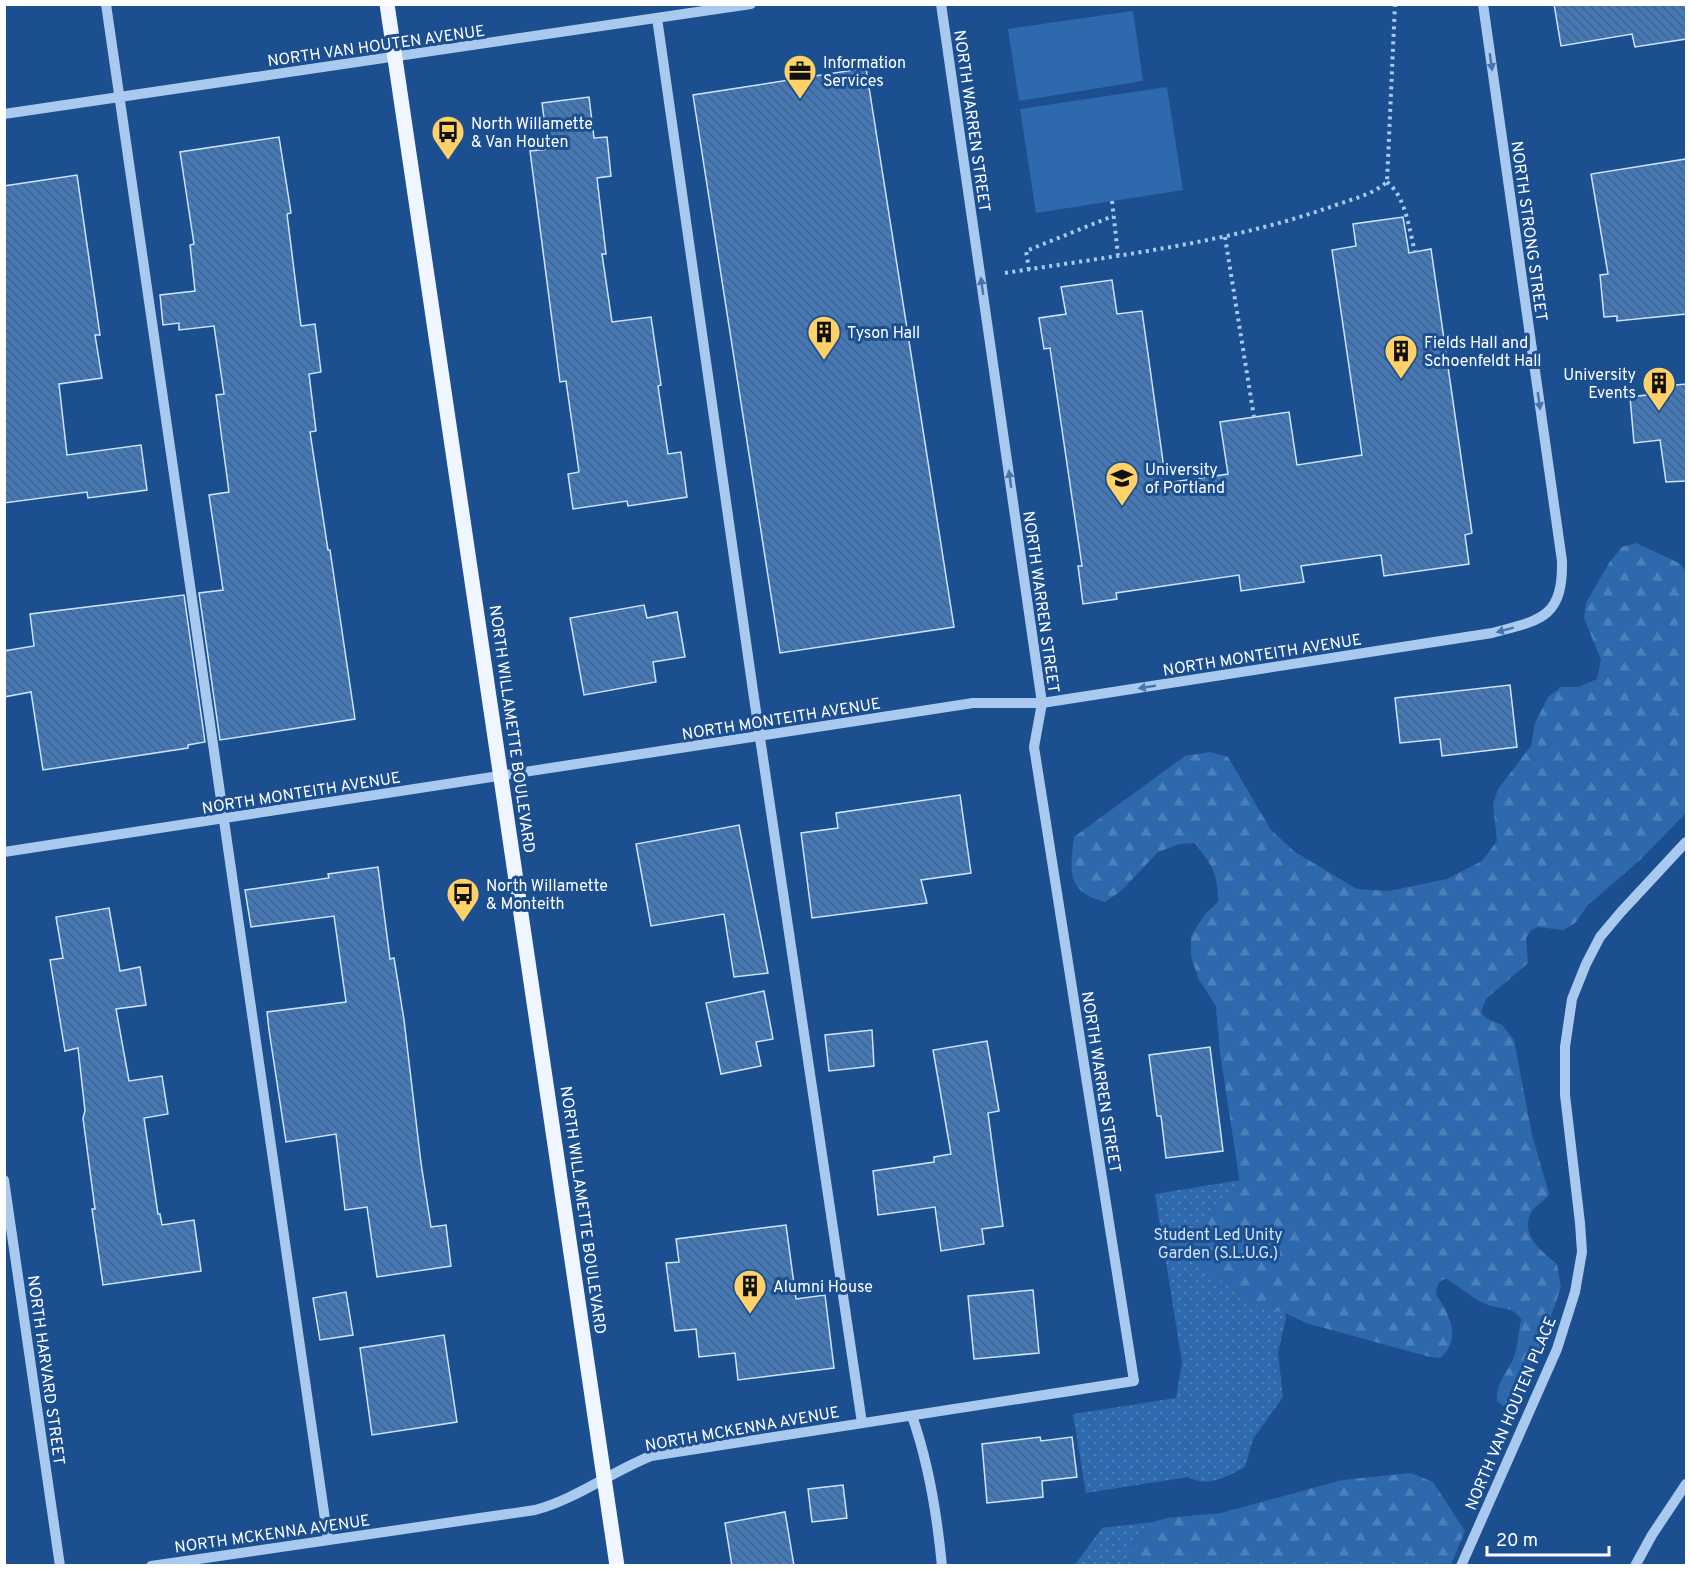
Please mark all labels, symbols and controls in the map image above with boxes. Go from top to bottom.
street label: NORTH VAN HOUTEN AVENUE [266,22,486,72]
street label: NORTH WARREN STREET [948,29,994,214]
office icon: Information Services [782,53,818,100]
one-way arrow [1487,53,1496,72]
place label: Information Services [823,54,906,92]
bus stop icon: North Willamette & Van Houten [430,114,466,161]
place label: North Willamette & Van Houten [471,115,593,153]
street label: NORTH STRONG STREET [1505,140,1551,323]
one-way arrow [977,277,986,296]
building icon: Tyson Hall [806,314,842,361]
place label: Tyson Hall [847,324,920,344]
building icon: Fields Hall and Schoenfeldt Hall [1383,333,1419,380]
place label: Fields Hall and Schoenfeldt Hall [1424,334,1542,372]
building icon: University Events [1641,365,1677,412]
place label: University Events [1563,366,1636,404]
one-way arrow [1535,392,1544,411]
school or university icon: University of Portland [1104,460,1140,507]
place label: University of Portland [1145,461,1225,499]
one-way arrow [1005,470,1014,489]
street label: NORTH WARREN STREET [1017,510,1063,695]
street label: NORTH WILLAMETTE BOULEVARD [484,604,538,855]
one-way arrow [1496,625,1514,635]
street label: NORTH MONTEITH AVENUE [1162,630,1363,682]
one-way arrow [1137,682,1156,691]
street label: NORTH MONTEITH AVENUE [681,694,882,746]
street label: NORTH MONTEITH AVENUE [201,768,402,820]
bus stop icon: North Willamette & Monteith [445,876,481,923]
place label: North Willamette & Monteith [486,877,608,915]
street label: NORTH WARREN STREET [1076,990,1124,1175]
street label: NORTH WILLAMETTE BOULEVARD [555,1085,609,1336]
park label: Student Led Unity Garden (S.L.U.G.) [1153,1226,1283,1264]
building icon: Alumni House [732,1268,768,1315]
street label: NORTH HARVARD STREET [22,1274,68,1466]
place label: Alumni House [773,1278,873,1298]
street label: NORTH VAN HOUTEN PLACE [1462,1314,1562,1514]
street label: NORTH MCKENNA AVENUE [644,1403,841,1457]
street label: NORTH MCKENNA AVENUE [173,1511,371,1559]
scale bar [1487,1519,1608,1557]
text: 20 m [1496,1530,1538,1553]

